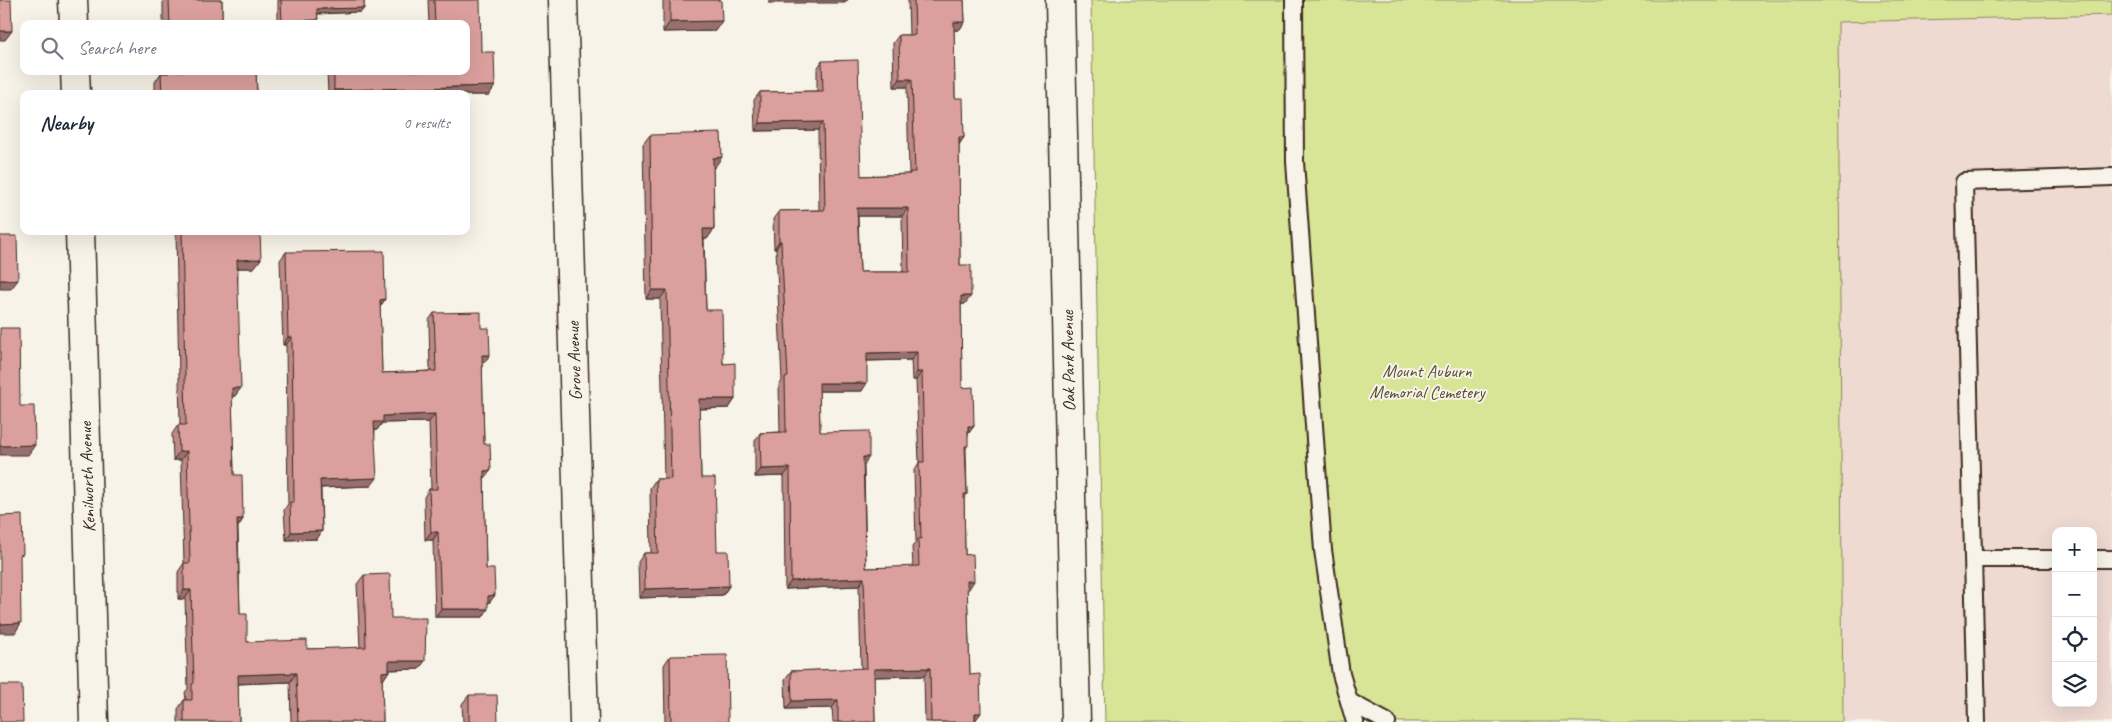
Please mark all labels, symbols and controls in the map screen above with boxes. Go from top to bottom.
search box [20,20,470,75]
icon: search [38,34,66,62]
text: Search here [78,36,155,60]
text: Nearby [40,110,93,136]
text: 0 results [403,113,450,133]
street label: Oak Park Avenue [1056,309,1080,412]
street label: Grove Avenue [562,320,586,401]
park label: Mount Auburn Memorial Cemetery [1369,360,1486,403]
street label: Kenilworth Avenue [74,420,100,533]
map controls [2052,527,2097,707]
button: + [2052,527,2097,572]
button: − [2052,572,2097,617]
button: locate [2052,617,2097,662]
button: layers [2052,662,2097,707]

